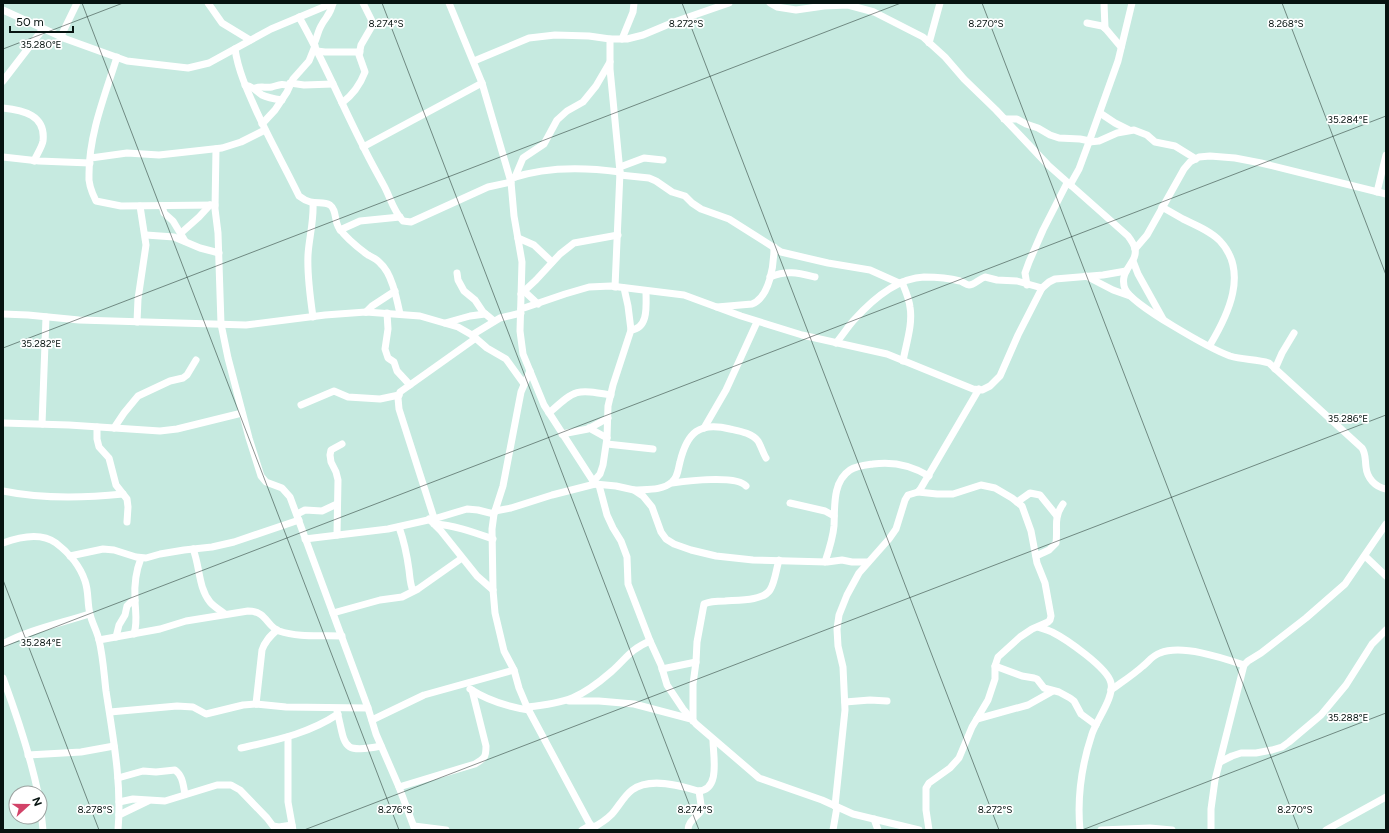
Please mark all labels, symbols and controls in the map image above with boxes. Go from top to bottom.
scale bar [10,8,73,34]
text: 50 m [16,15,44,29]
text: 8.274°S [368,17,404,30]
text: 8.272°S [669,17,703,30]
text: 8.270°S [968,17,1004,30]
text: 8.268°S [1268,17,1304,30]
text: 35.280°E [20,38,62,51]
text: 35.284°E [1328,113,1368,126]
text: 35.282°E [21,337,61,350]
text: 35.286°E [1328,412,1368,425]
text: 35.284°E [21,636,61,649]
text: 35.288°E [1328,711,1368,724]
north arrow [8,785,48,825]
text: N [29,795,44,808]
text: 8.278°S [77,803,113,816]
text: 8.276°S [378,803,412,816]
text: 8.274°S [677,803,713,816]
text: 8.272°S [978,803,1012,816]
text: 8.270°S [1277,803,1313,816]

